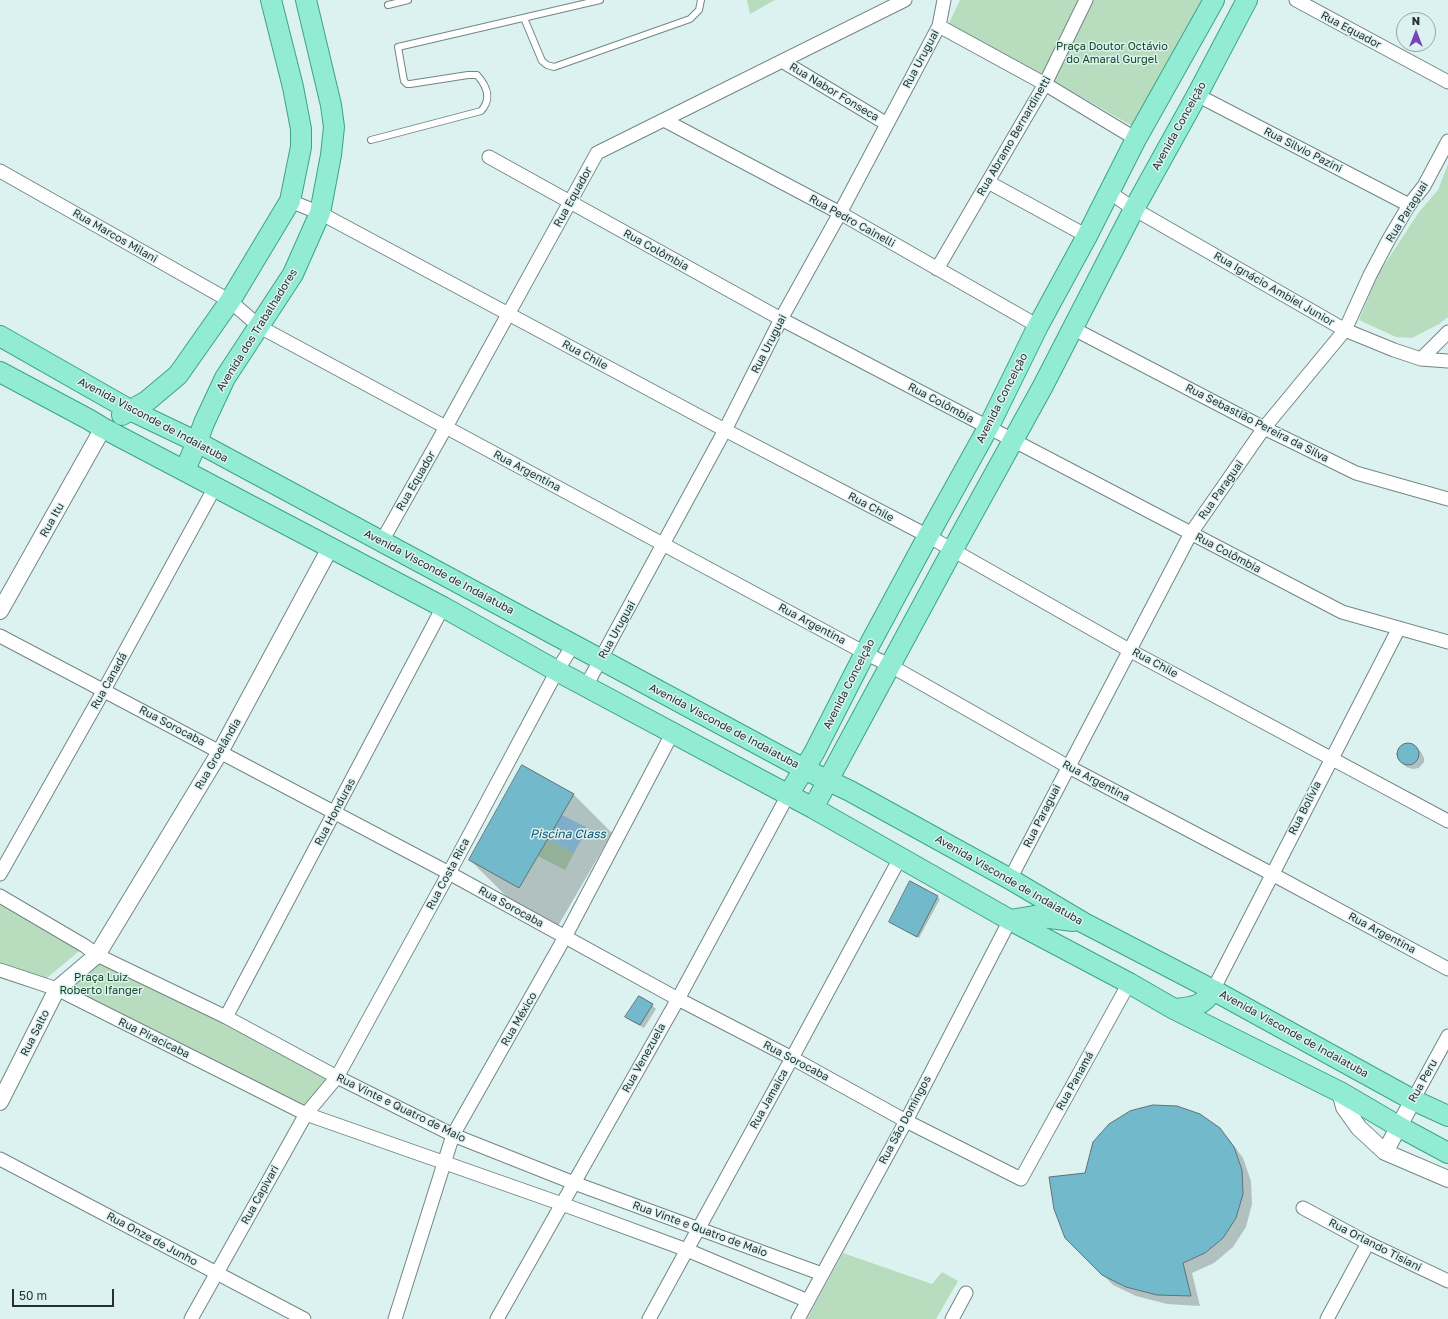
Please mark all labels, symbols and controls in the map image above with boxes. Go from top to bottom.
street label: Rua Equador [1318,8,1384,52]
north arrow [1396,12,1436,52]
text: N [1412,14,1420,27]
street label: Rua Uruguai [900,27,942,91]
park label: Praça Doutor Octávio do Amaral Gurgel [1056,40,1168,66]
street label: Rua Nabor Fonseca [787,60,881,124]
street label: Rua Abramo Bernardinetti [974,74,1054,198]
street label: Avenida Conceição [1149,79,1209,173]
street label: Rua Silvio Pazini [1262,125,1344,175]
street label: Rua Equador [551,165,595,229]
street label: Rua Paraguai [1383,179,1431,245]
street label: Rua Pedro Cainelli [807,192,897,250]
street label: Rua Marcos Milani [70,206,160,266]
street label: Rua Colômbia [621,227,691,273]
street label: Rua Ignácio Ambiel Junior [1211,249,1337,329]
street label: Avenida dos Trabalhadores [214,266,300,394]
street label: Rua Uruguai [748,312,790,376]
street label: Rua Chile [560,337,610,373]
street label: Avenida Conceição [974,351,1030,445]
street label: Avenida Visconde de Indaiatuba [76,375,230,465]
street label: Rua Colômbia [906,380,976,426]
street label: Rua Sebastião Pereira da Silva [1183,381,1331,465]
street label: Rua Argentina [491,448,563,494]
street label: Rua Equador [394,449,438,513]
street label: Rua Paraguai [1196,458,1246,522]
street label: Rua Chile [846,489,896,525]
street label: Rua Itu [37,500,67,540]
street label: Avenida Visconde de Indaiatuba [362,527,516,617]
street label: Rua Colômbia [1193,530,1263,576]
street label: Rua Uruguai [596,599,638,661]
street label: Rua Argentina [776,601,848,647]
street label: Avenida Conceição [821,637,877,731]
street label: Rua Chile [1130,645,1180,681]
street label: Rua Canadá [88,650,130,712]
street label: Avenida Visconde de Indaiatuba [647,681,801,771]
street label: Rua Sorocaba [137,703,207,749]
street label: Rua Groelândia [192,716,244,792]
street label: Rua Argentina [1060,758,1132,804]
street label: Rua Honduras [312,776,358,848]
street label: Rua Bolívia [1286,779,1324,837]
street label: Rua Paraguai [1020,782,1064,850]
water label: Piscina Class [530,827,606,841]
street label: Avenida Visconde de Indaiatuba [933,832,1085,928]
street label: Rua Costa Rica [424,836,472,912]
street label: Rua Sorocaba [476,884,546,930]
street label: Rua Argentina [1346,910,1418,956]
park label: Praça Luiz Roberto Ifanger [59,971,143,997]
street label: Avenida Visconde de Indaiatuba [1217,987,1371,1081]
street label: Rua México [498,990,540,1048]
street label: Rua Salto [18,1008,52,1058]
street label: Rua Piracicaba [116,1015,192,1061]
street label: Rua Venezuela [619,1021,669,1095]
street label: Rua Sorocaba [761,1038,831,1084]
street label: Rua Panamá [1053,1049,1097,1113]
street label: Rua Peru [1406,1057,1440,1105]
street label: Rua Jamaica [747,1067,791,1131]
street label: Rua Vinte e Quatro de Maio [334,1071,468,1145]
street label: Rua São Domingos [876,1073,934,1167]
street label: Rua Capivari [238,1163,282,1227]
street label: Rua Vinte e Quatro de Maio [631,1198,769,1260]
street label: Rua Onze de Junho [104,1209,200,1269]
street label: Rua Orlando Tisiani [1326,1216,1424,1274]
scale bar [14,1281,116,1307]
text: 50 m [19,1288,47,1303]

